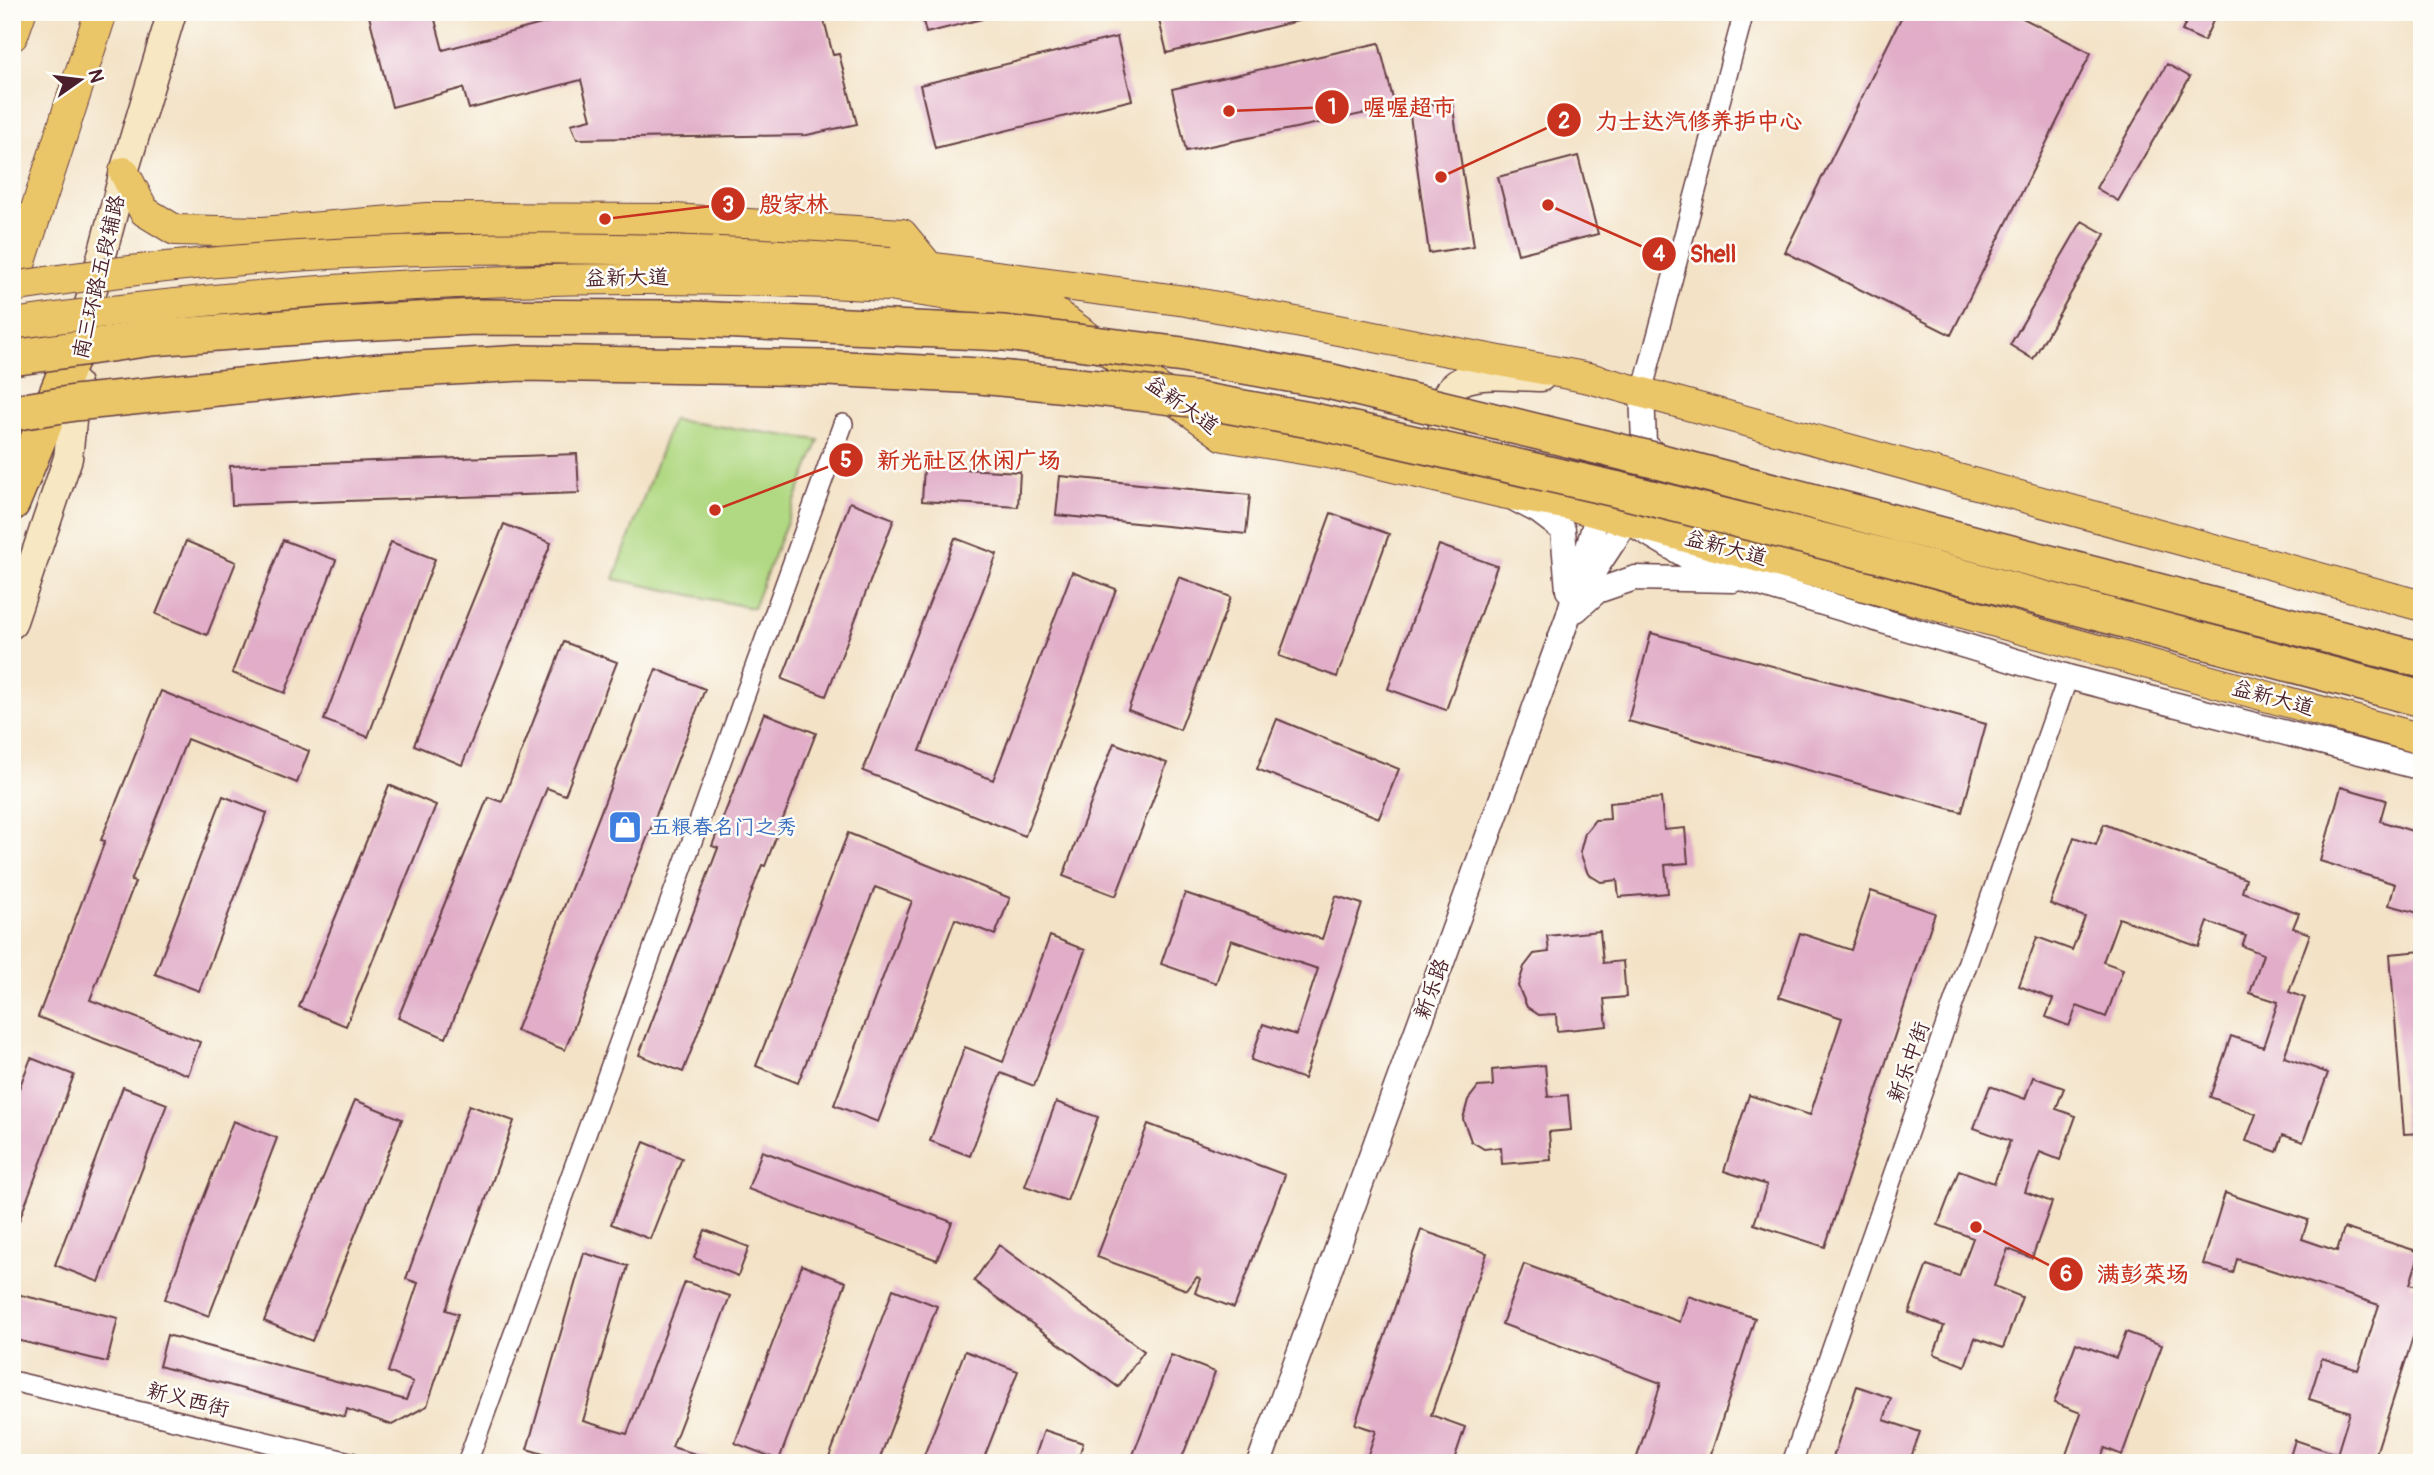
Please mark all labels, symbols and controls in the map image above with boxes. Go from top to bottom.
north arrow [46,46,116,116]
text: N [82,67,109,85]
callout: 喔喔超市 [1314,85,1469,129]
text: 喔喔超市 [1363,93,1455,122]
text: 1 [1328,94,1336,121]
callout: 力士达汽修养护中心 [1547,98,1817,142]
text: 力士达汽修养护中心 [1596,107,1803,136]
text: 2 [1558,108,1570,135]
callout: 殷家林 [711,182,843,226]
text: 殷家林 [760,190,829,219]
street label: 南三环路五段辅路 [67,192,131,362]
text: 3 [722,192,734,219]
callout: Shell [1641,232,1751,276]
text: Shell [1690,240,1736,269]
text: 4 [1653,241,1666,268]
street label: 益新大道 [585,264,669,292]
street label: 益新大道 [1140,369,1224,441]
callout: 新光社区休闲广场 [828,438,1075,482]
text: 新光社区休闲广场 [877,446,1061,475]
text: 5 [840,447,852,474]
street label: 益新大道 [1682,524,1770,572]
street label: 益新大道 [2229,674,2317,722]
shop icon: 五粮春名门之秀 [606,808,644,846]
place label: 五粮春名门之秀 [650,814,797,841]
street label: 新乐路 [1409,955,1455,1023]
street label: 新乐中街 [1882,1018,1936,1106]
callout: 满彭菜场 [2048,1252,2203,1296]
text: 满彭菜场 [2097,1260,2189,1289]
text: 6 [2060,1261,2072,1288]
street label: 新义西街 [144,1377,232,1423]

